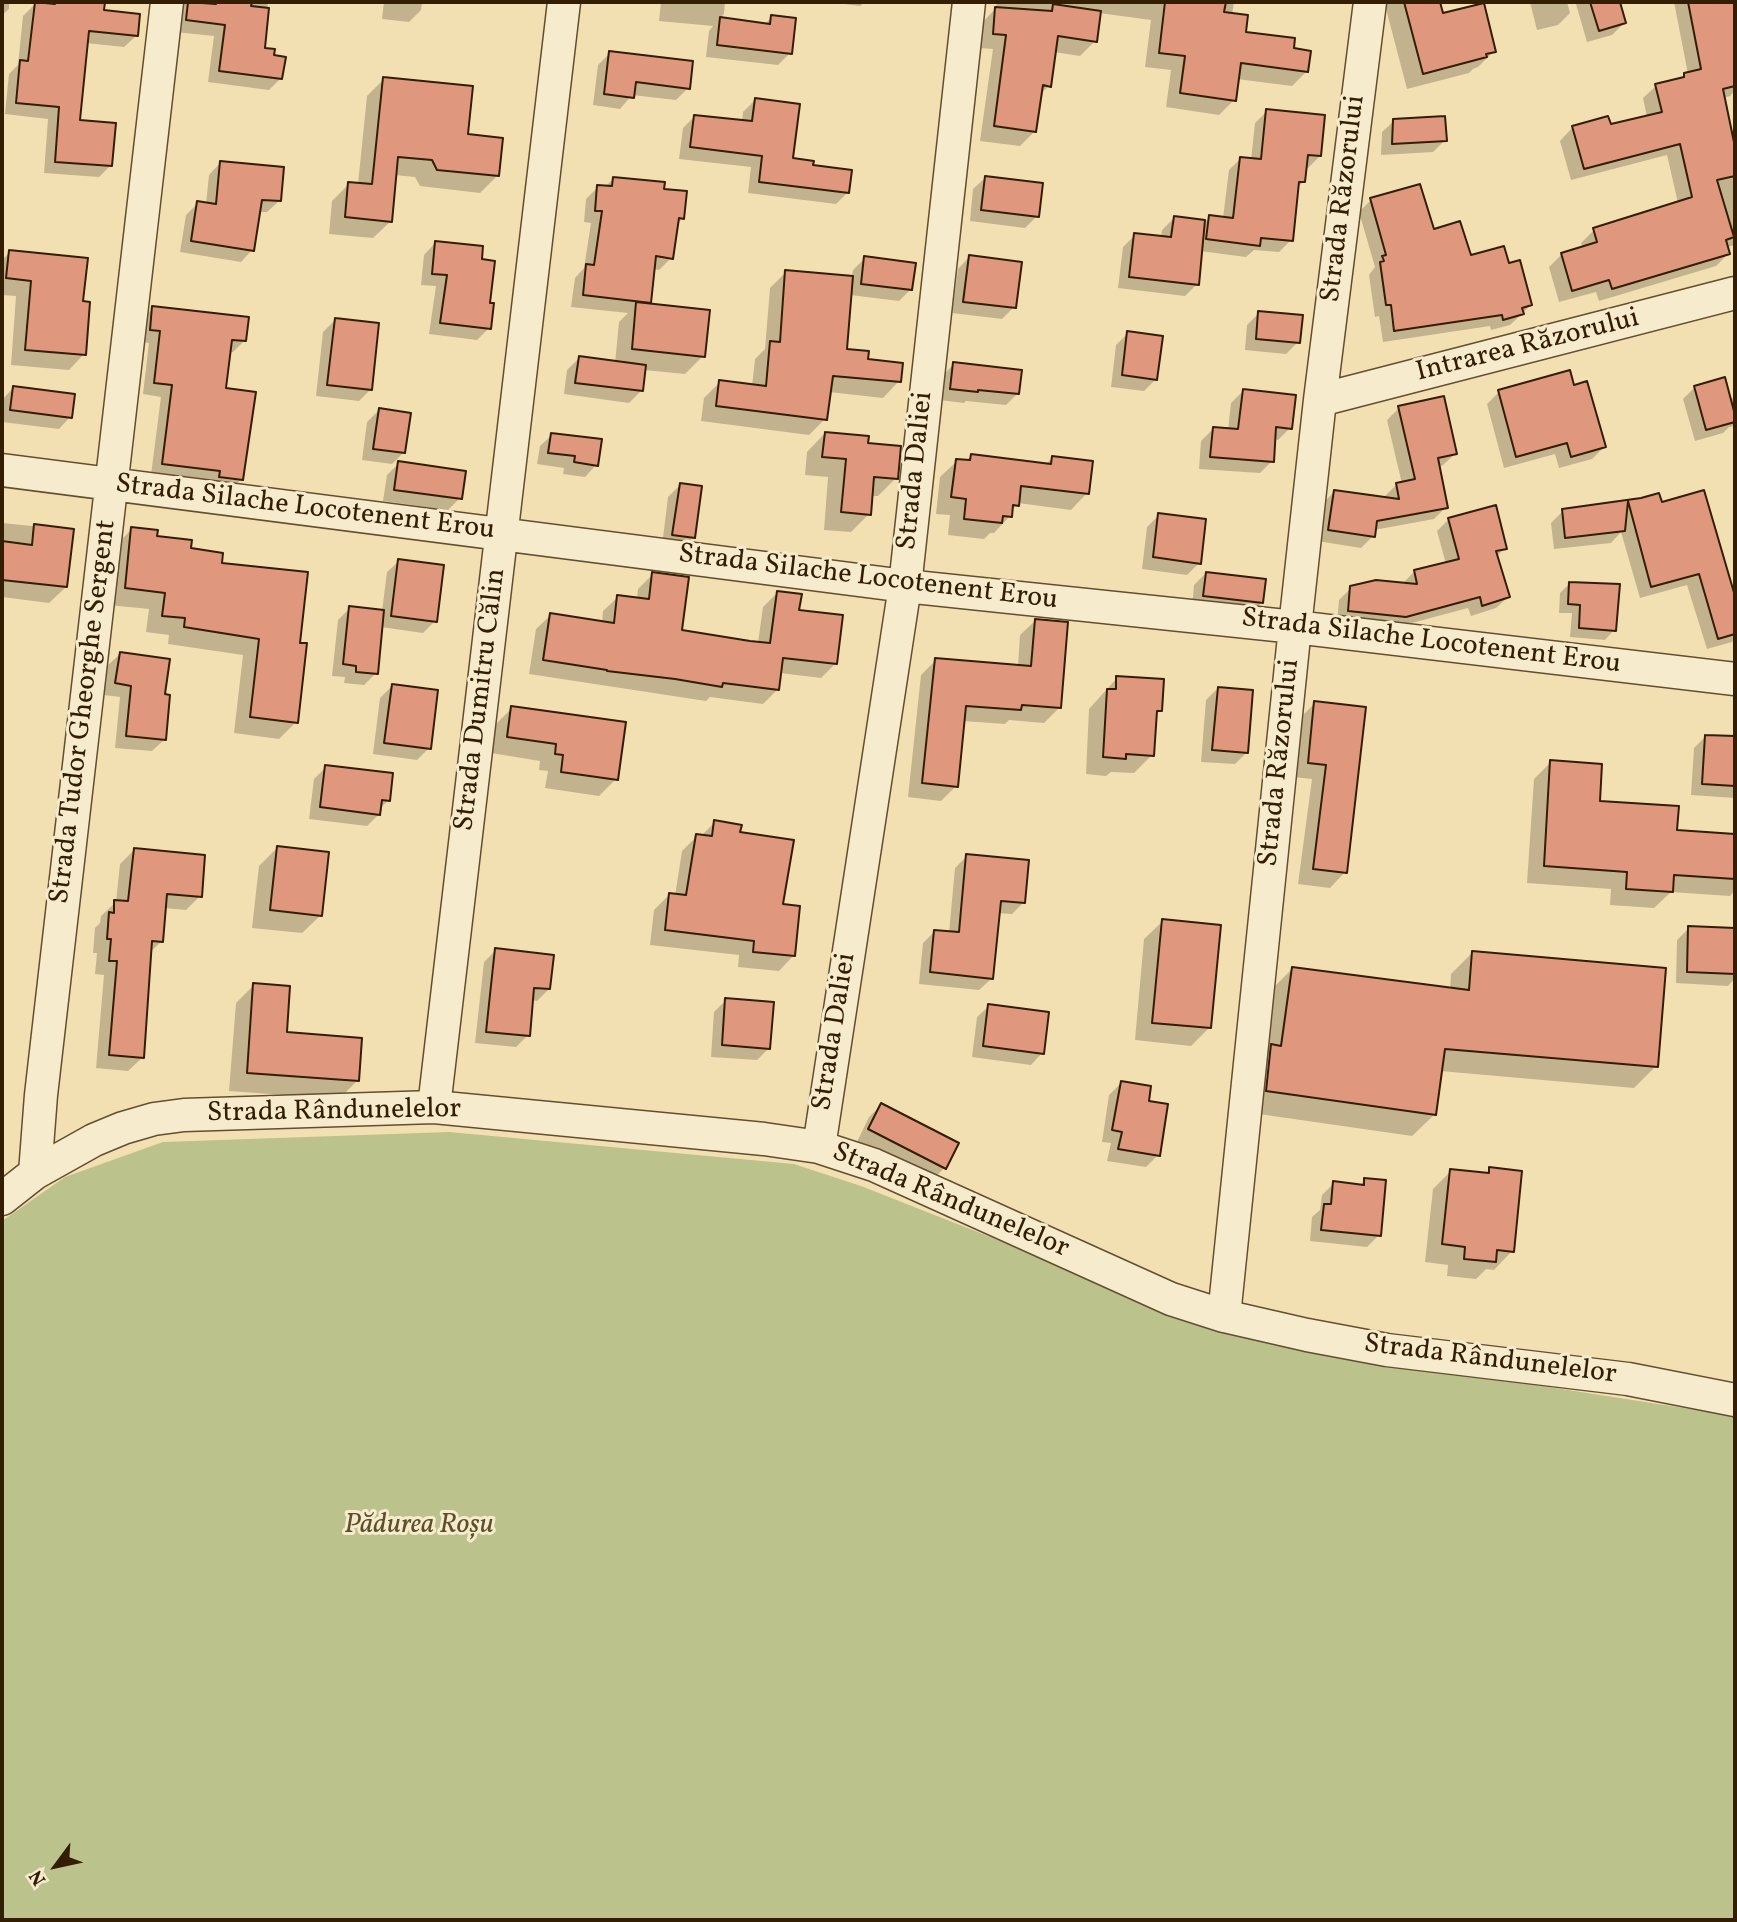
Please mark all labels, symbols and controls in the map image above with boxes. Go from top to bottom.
street label: Strada Răzorului [1316,94,1374,304]
street label: Intrarea Răzorului [1413,303,1643,391]
street label: Strada Daliei [892,390,942,552]
street label: Strada Silache Locotenent Erou [113,469,497,549]
street label: Strada Tudor Gheorghe Sergent [45,518,125,906]
street label: Strada Silache Locotenent Erou [676,539,1060,619]
street label: Strada Dumitru Călin [449,567,515,833]
street label: Strada Silache Locotenent Erou [1239,603,1623,683]
street label: Strada Răzorului [1253,658,1309,868]
street label: Strada Daliei [807,951,865,1113]
street label: Strada Rândunelelor [207,1094,461,1132]
street label: Strada Rândunelelor [826,1137,1074,1267]
street label: Strada Rândunelelor [1362,1329,1618,1393]
park label: Pădurea Roșu [344,1510,494,1544]
north arrow [21,1831,91,1901]
text: N [24,1865,53,1890]

